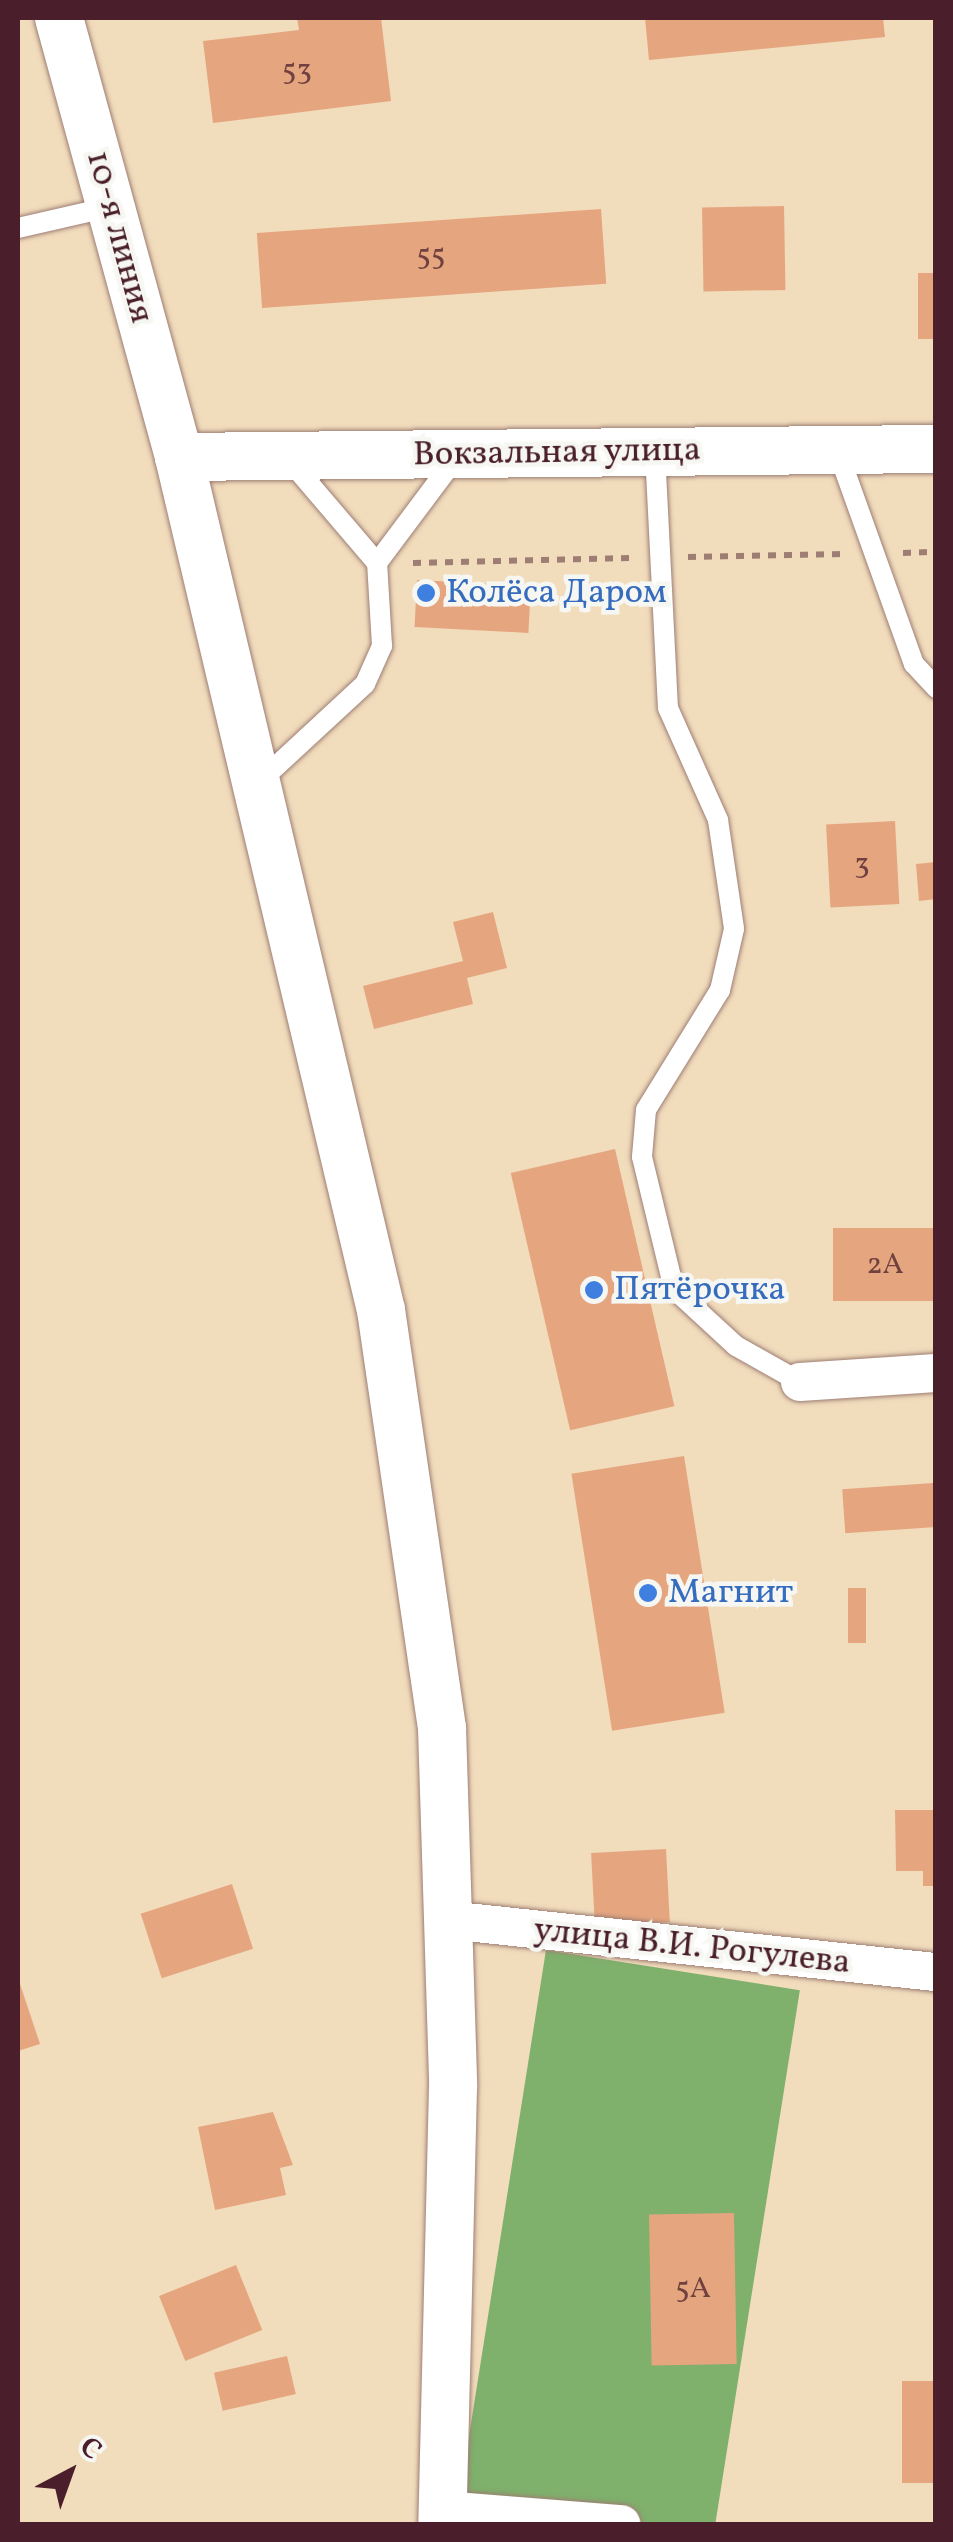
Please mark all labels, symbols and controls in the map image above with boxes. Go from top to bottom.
house number: 53 [282,53,312,89]
street label: 10-я линия [76,146,162,328]
house number: 55 [417,238,445,274]
street label: Вокзальная улица [412,429,702,477]
place label: Колёса Даром [446,572,667,614]
marker: Колёса Даром [415,582,437,604]
house number: 3 [854,847,870,883]
house number: 2А [866,1247,904,1283]
place label: Пятёрочка [614,1269,786,1311]
marker: Пятёрочка [583,1279,605,1301]
place label: Магнит [668,1572,793,1614]
marker: Магнит [637,1582,659,1604]
street label: улица В.И. Рогулева [531,1909,853,1985]
house number: 5А [675,2271,711,2307]
north arrow [20,2422,120,2522]
text: С [70,2428,110,2470]

